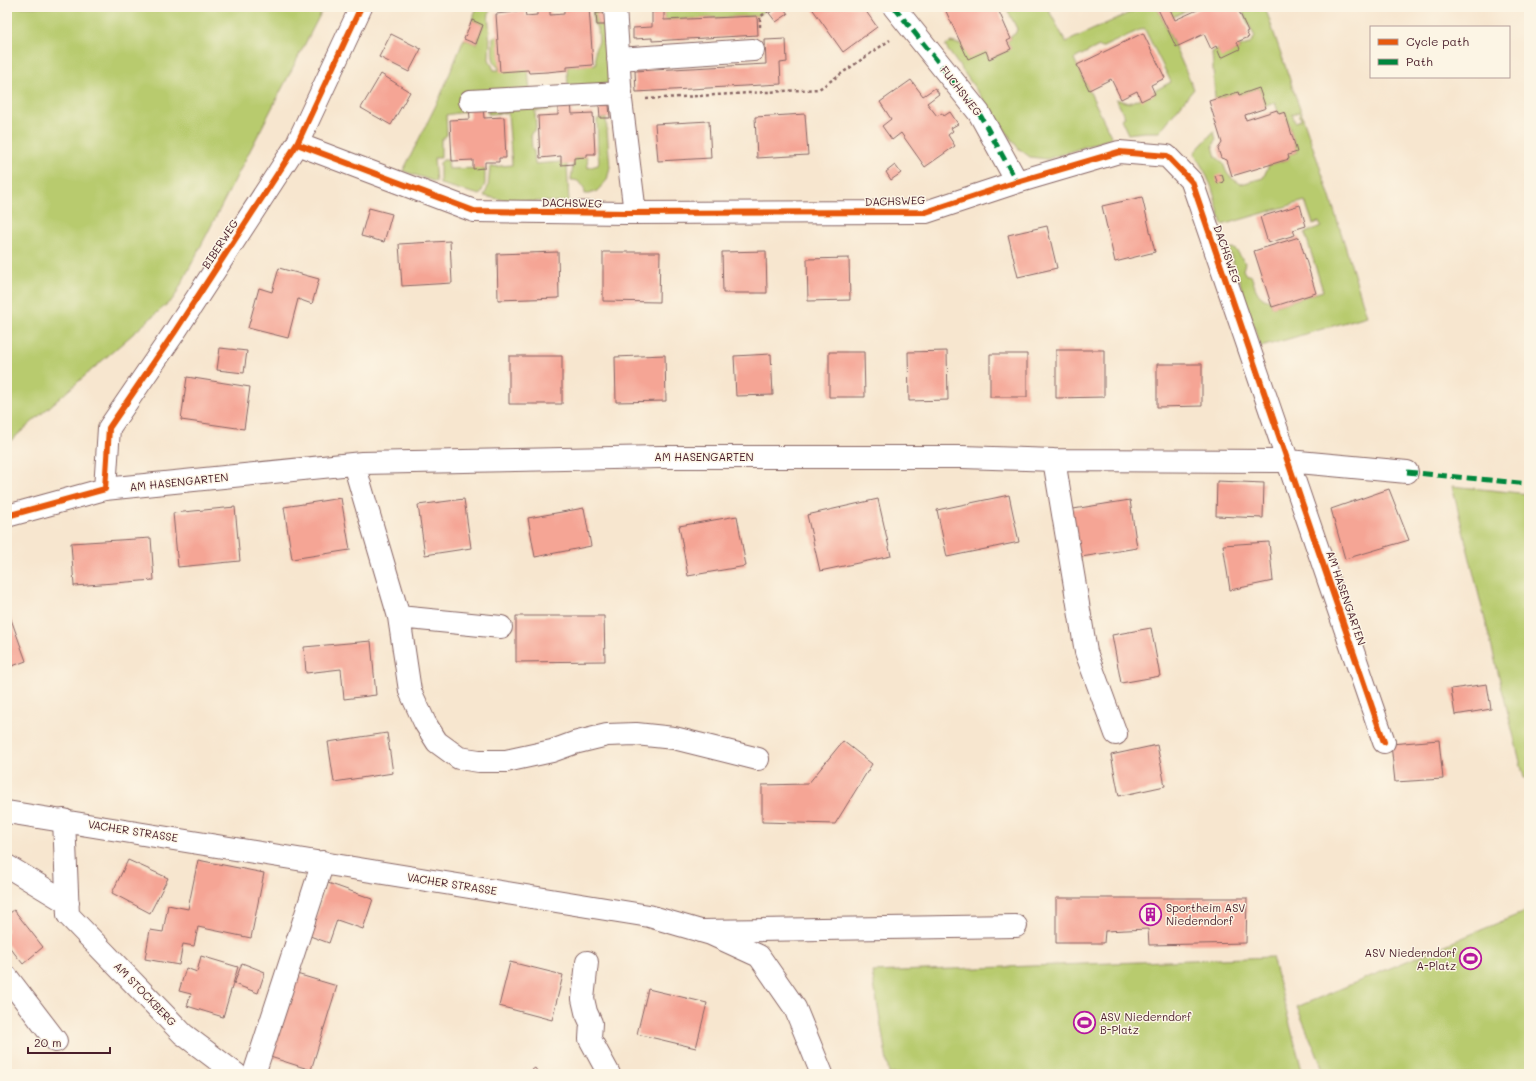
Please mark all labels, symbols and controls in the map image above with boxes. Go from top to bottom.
legend [1370,26,1510,78]
text: Cycle path [1406,33,1469,49]
text: Path [1406,53,1433,69]
street label: FUCHSWEG [937,63,986,119]
street label: DACHSWEG [864,192,925,209]
street label: DACHSWEG [542,194,602,211]
street label: BIBERWEG [198,216,241,271]
street label: DACHSWEG [1211,223,1244,285]
street label: AM HASENGARTEN [654,449,754,464]
street label: AM HASENGARTEN [129,469,229,494]
street label: AM HASENGARTEN [1323,548,1370,647]
street label: VACHER STRASSE [87,816,179,845]
street label: VACHER STRASSE [406,869,498,898]
place label: Sportheim ASV Niederndorf [1166,900,1245,928]
building icon: Sportheim ASV Niederndorf [1138,901,1164,927]
place label: ASV Niederndorf A-Platz [1365,945,1457,973]
sports icon: ASV Niederndorf A-Platz [1458,946,1484,972]
street label: AM STOCKBERG [111,958,180,1029]
place label: ASV Niederndorf B-Platz [1100,1009,1192,1037]
sports icon: ASV Niederndorf B-Platz [1072,1010,1098,1036]
scale bar [28,1029,110,1055]
text: 20 m [34,1034,62,1050]

